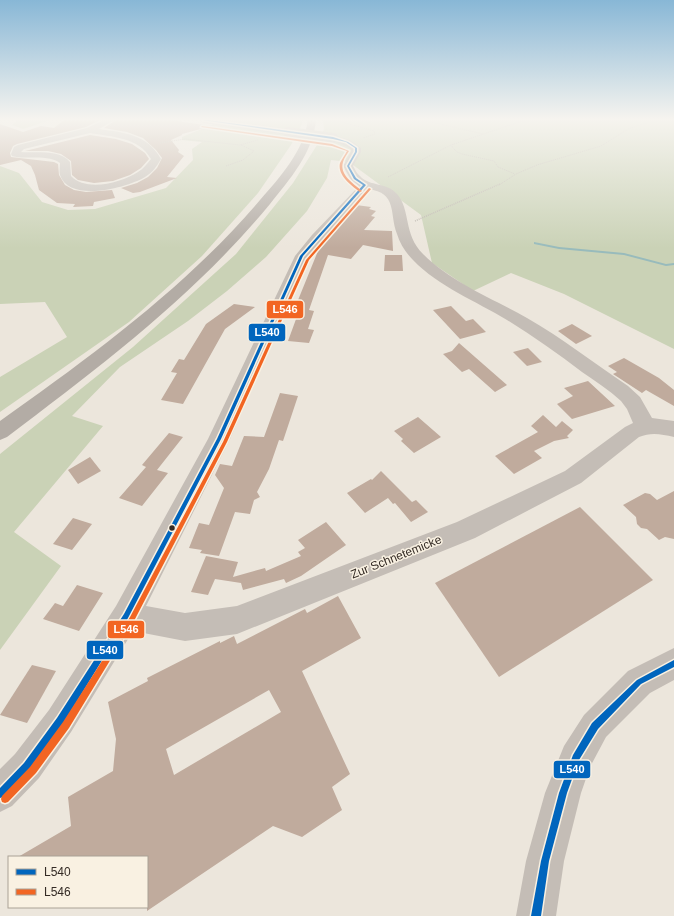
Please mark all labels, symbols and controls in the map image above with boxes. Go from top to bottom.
line badge: L546 [266,300,304,319]
text: L546 [272,303,298,315]
line badge: L540 [248,323,286,342]
text: L540 [254,326,280,338]
unlabelled marker [167,523,177,533]
street label: Zur Schnetemicke [349,532,444,582]
line badge: L546 [107,620,145,639]
text: L546 [113,623,139,635]
line badge: L540 [86,640,124,660]
text: L540 [92,644,118,656]
line badge: L540 [553,760,591,779]
text: L540 [559,763,585,775]
legend [8,856,148,908]
text: L540 [44,865,71,879]
text: L546 [44,885,71,899]

